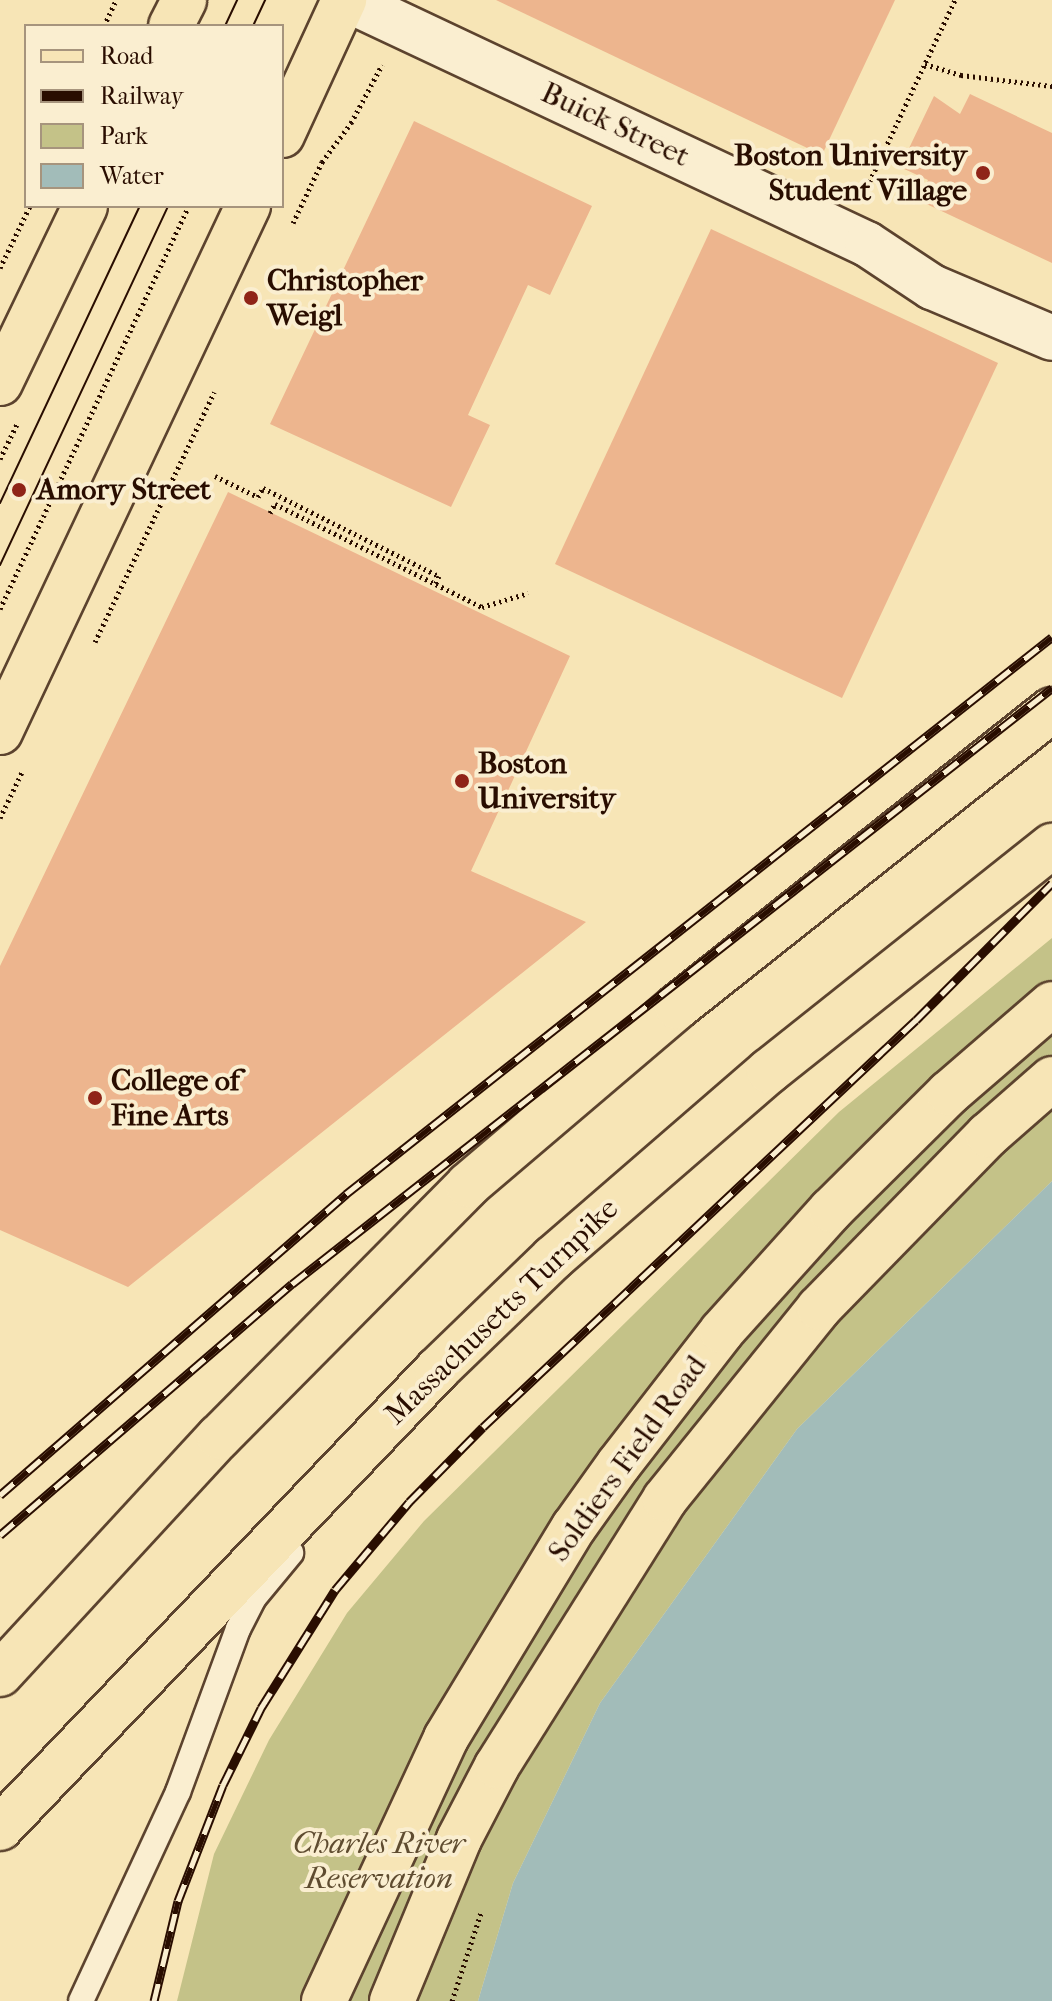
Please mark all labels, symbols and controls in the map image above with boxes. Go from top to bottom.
legend [24,24,284,208]
text: Road [100,42,153,70]
street label: Buick Street [535,75,695,175]
text: Railway [100,82,183,110]
text: Park [100,122,148,150]
place label: Boston University Student Village [734,138,967,208]
text: Water [100,162,164,190]
marker: Boston University Student Village [974,164,992,182]
place label: Christopher Weigl [267,263,423,334]
marker: Christopher Weigl [242,289,260,307]
place label: Amory Street [37,472,211,508]
marker: Amory Street [8,479,30,501]
place label: Boston University [478,746,616,816]
marker: Boston University [453,772,471,790]
place label: College of Fine Arts [111,1063,240,1134]
marker: College of Fine Arts [86,1089,104,1107]
street label: Massachusetts Turnpike [378,1191,626,1433]
street label: Soldiers Field Road [541,1349,715,1569]
park label: Charles River Reservation [293,1826,465,1896]

